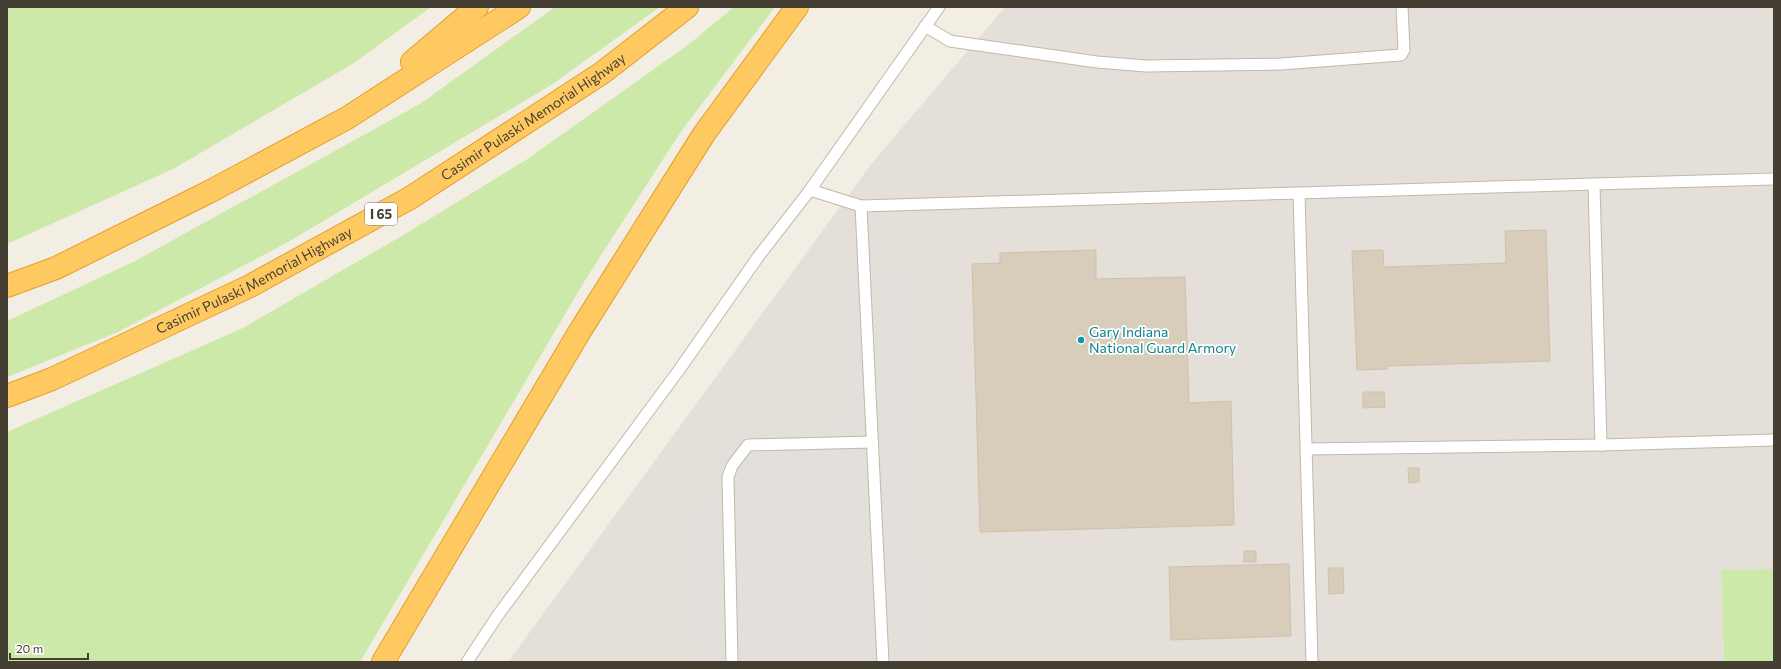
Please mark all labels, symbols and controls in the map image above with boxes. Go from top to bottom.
street label: Casimir Pulaski Memorial Highway [437,49,629,184]
road number: I 65 [365,203,397,225]
street label: Casimir Pulaski Memorial Highway [153,223,355,337]
place label: Gary Indiana National Guard Armory [1089,323,1236,356]
marker: Gary Indiana National Guard Armory [1076,335,1086,345]
scale bar [10,635,88,661]
text: 20 m [16,641,43,655]

